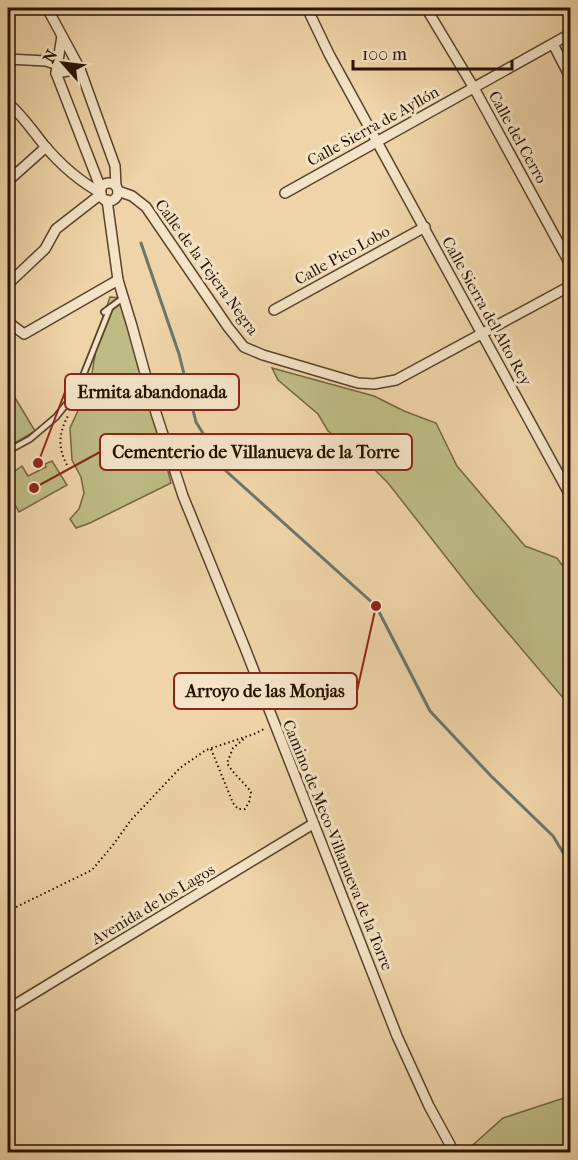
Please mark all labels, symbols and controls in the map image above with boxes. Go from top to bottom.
north arrow [33,33,93,93]
scale bar [353,33,512,71]
text: 100 m [362,44,407,65]
text: N [39,46,62,66]
street label: Calle Sierra de Ayllón [304,82,443,170]
street label: Calle del Cerro [485,87,551,187]
street label: Calle de la Tejera Negra [151,195,263,339]
street label: Calle Pico Lobo [291,221,393,289]
street label: Calle Sierra del Alto Rey [438,233,536,389]
callout: Ermita abandonada [65,374,239,410]
text: Ermita abandonada [77,382,227,403]
callout: Cementerio de Villanueva de la Torre [100,434,412,470]
text: Cementerio de Villanueva de la Torre [112,442,400,463]
callout: Arroyo de las Monjas [174,673,357,709]
text: Arroyo de las Monjas [184,681,345,702]
street label: Camino de Meco-Villanueva de la Torre [279,717,397,973]
street label: Avenida de los Lagos [87,860,218,949]

